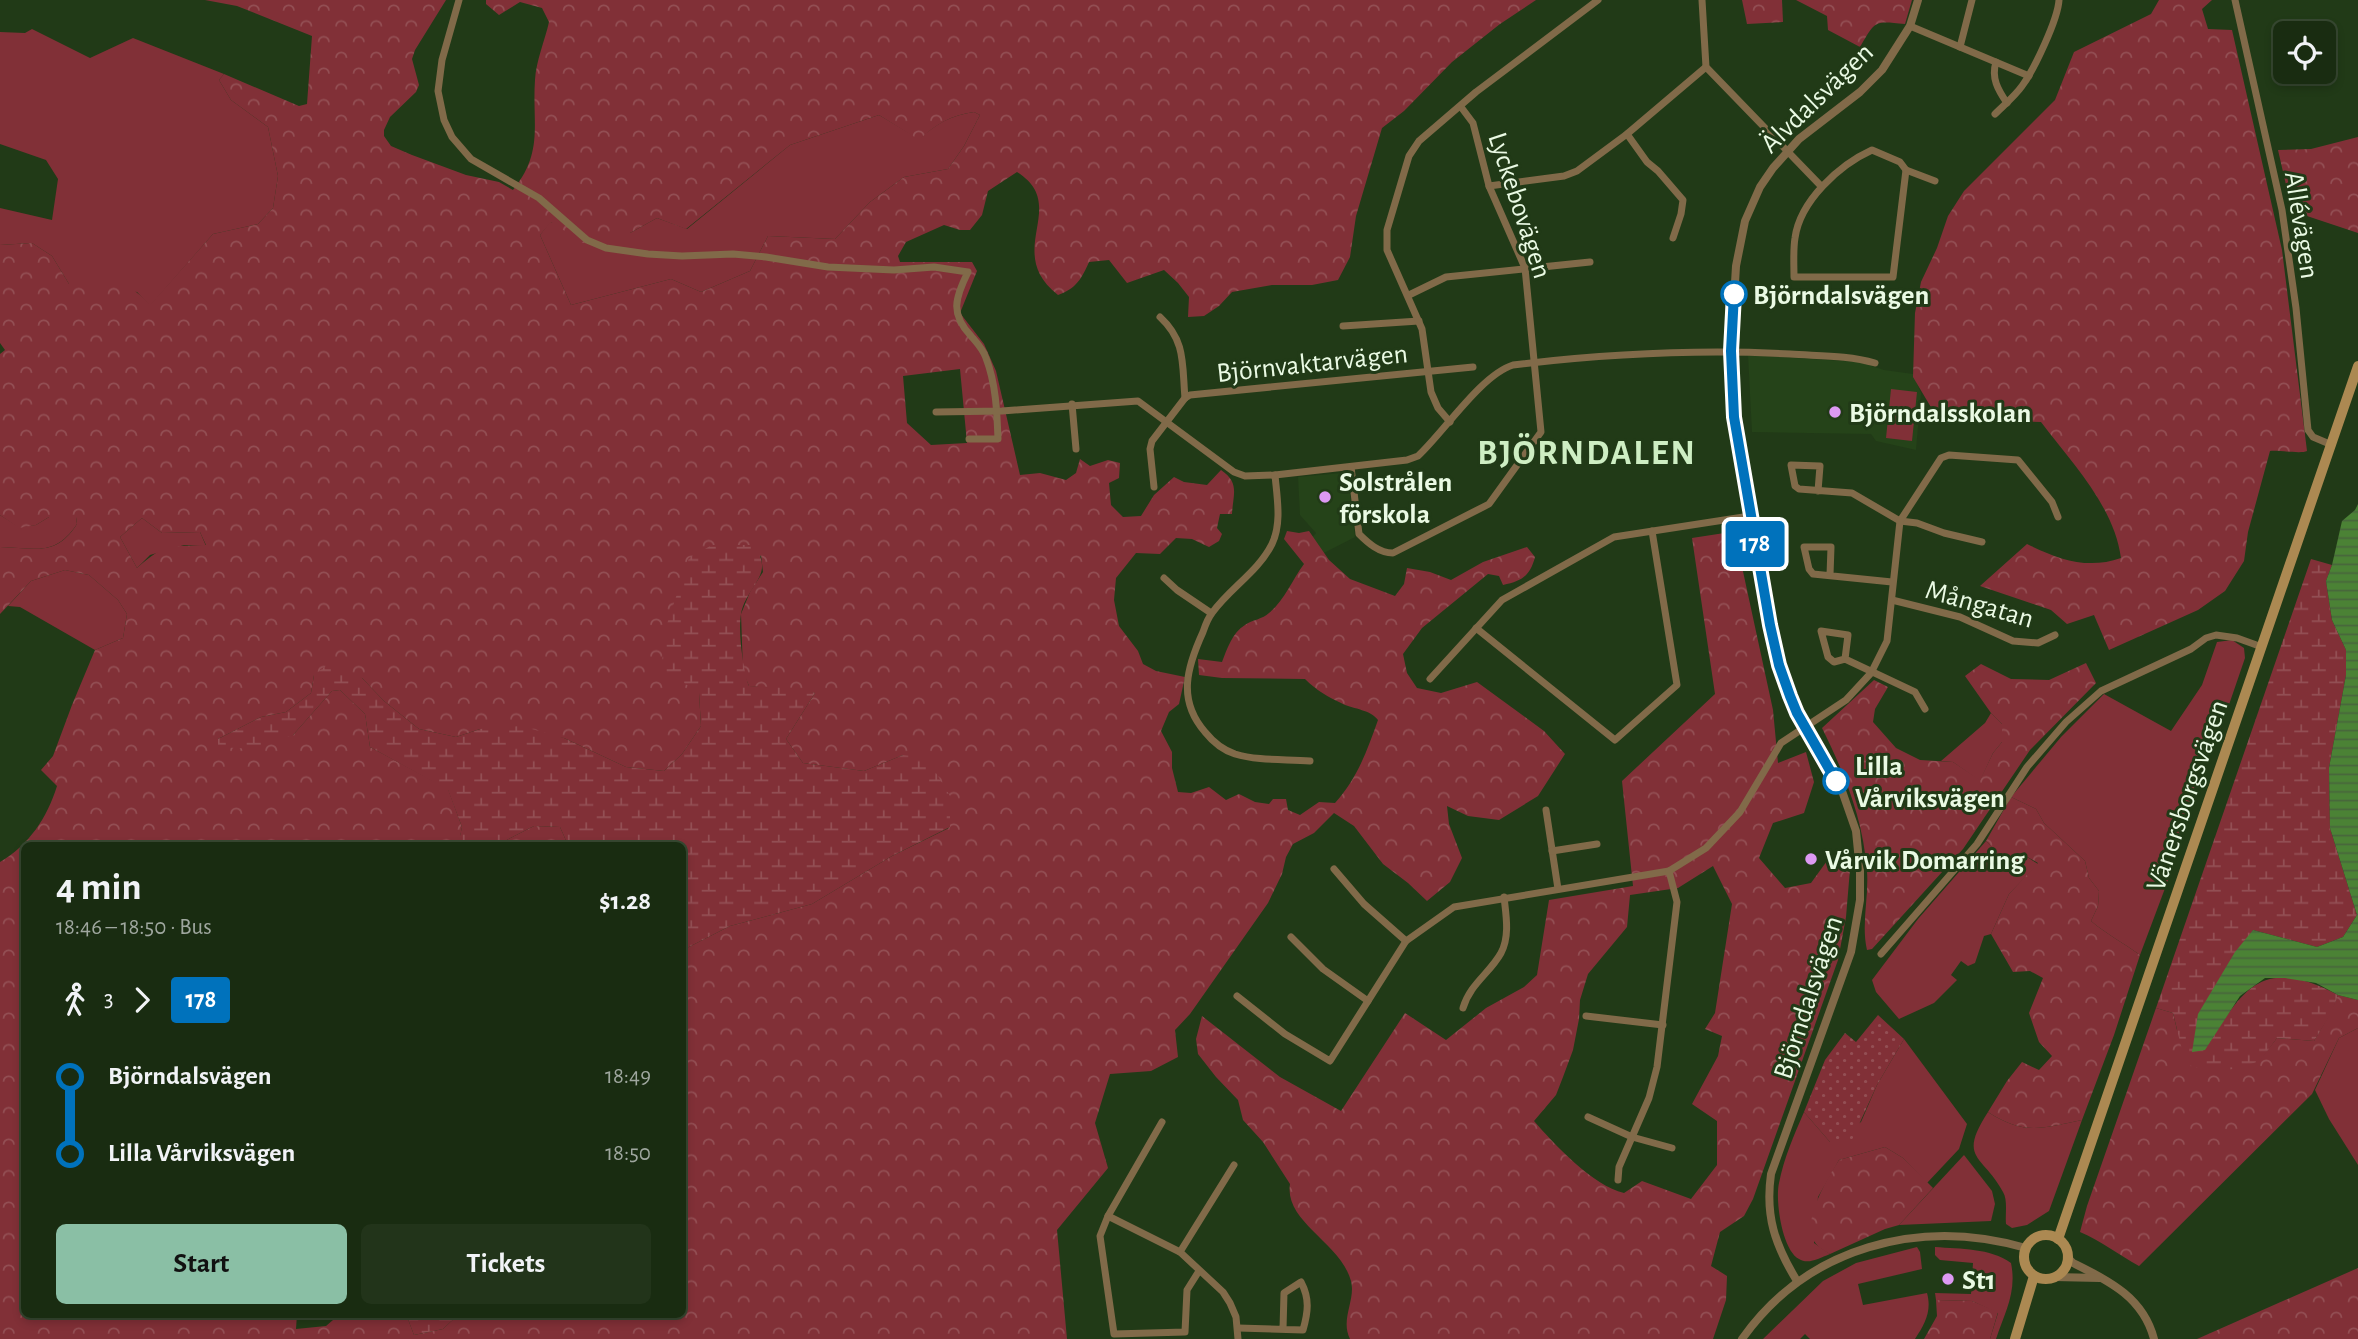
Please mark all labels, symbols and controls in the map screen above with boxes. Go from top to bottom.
map controls [2273,21,2336,84]
button: locate [2273,21,2336,84]
street label: Älvdalsvägen [1754,37,1879,159]
street label: Lyckebovägen [1482,129,1556,282]
street label: Allévägen [2279,170,2323,281]
marker: Björndalsvägen [1721,281,1747,307]
place label: Björndalsvägen [1753,282,1929,310]
street label: Björnvaktarvägen [1215,340,1409,388]
place label: Björndalsskolan [1849,400,2031,428]
marker: Björndalsskolan [1827,404,1843,420]
district label: BJÖRNDALEN [1477,433,1697,471]
place label: Solstrålen förskola [1339,469,1452,529]
marker: Solstrålen förskola [1317,489,1333,505]
line badge: 178 [1715,521,1795,567]
text: 178 [1740,532,1770,556]
street label: Mångatan [1922,576,2037,634]
street label: Vänersborgsvägen [2142,697,2234,895]
place label: Lilla Vårviksvägen [1855,753,2005,813]
marker: Lilla Vårviksvägen [1823,768,1849,794]
place label: Vårvik Domarring [1825,847,2025,875]
marker: Vårvik Domarring [1803,851,1819,867]
text: 4 min [56,869,142,907]
text: $1.28 [599,888,651,914]
street label: Björndalsvägen [1769,913,1848,1083]
text: 18:46 – 18:50 · Bus [56,916,212,939]
icon: walk [56,981,94,1019]
icon: forward [123,981,161,1019]
text: 3 [104,988,113,1011]
text: 178 [185,988,216,1012]
text: Björndalsvägen [108,1063,272,1089]
text: 18:49 [605,1065,651,1088]
text: Lilla Vårviksvägen [108,1140,295,1166]
text: 18:50 [605,1142,651,1165]
button: Start [56,1224,347,1304]
button: Tickets [361,1224,651,1304]
place label: St1 [1962,1267,1996,1295]
marker: St1 [1940,1271,1956,1287]

